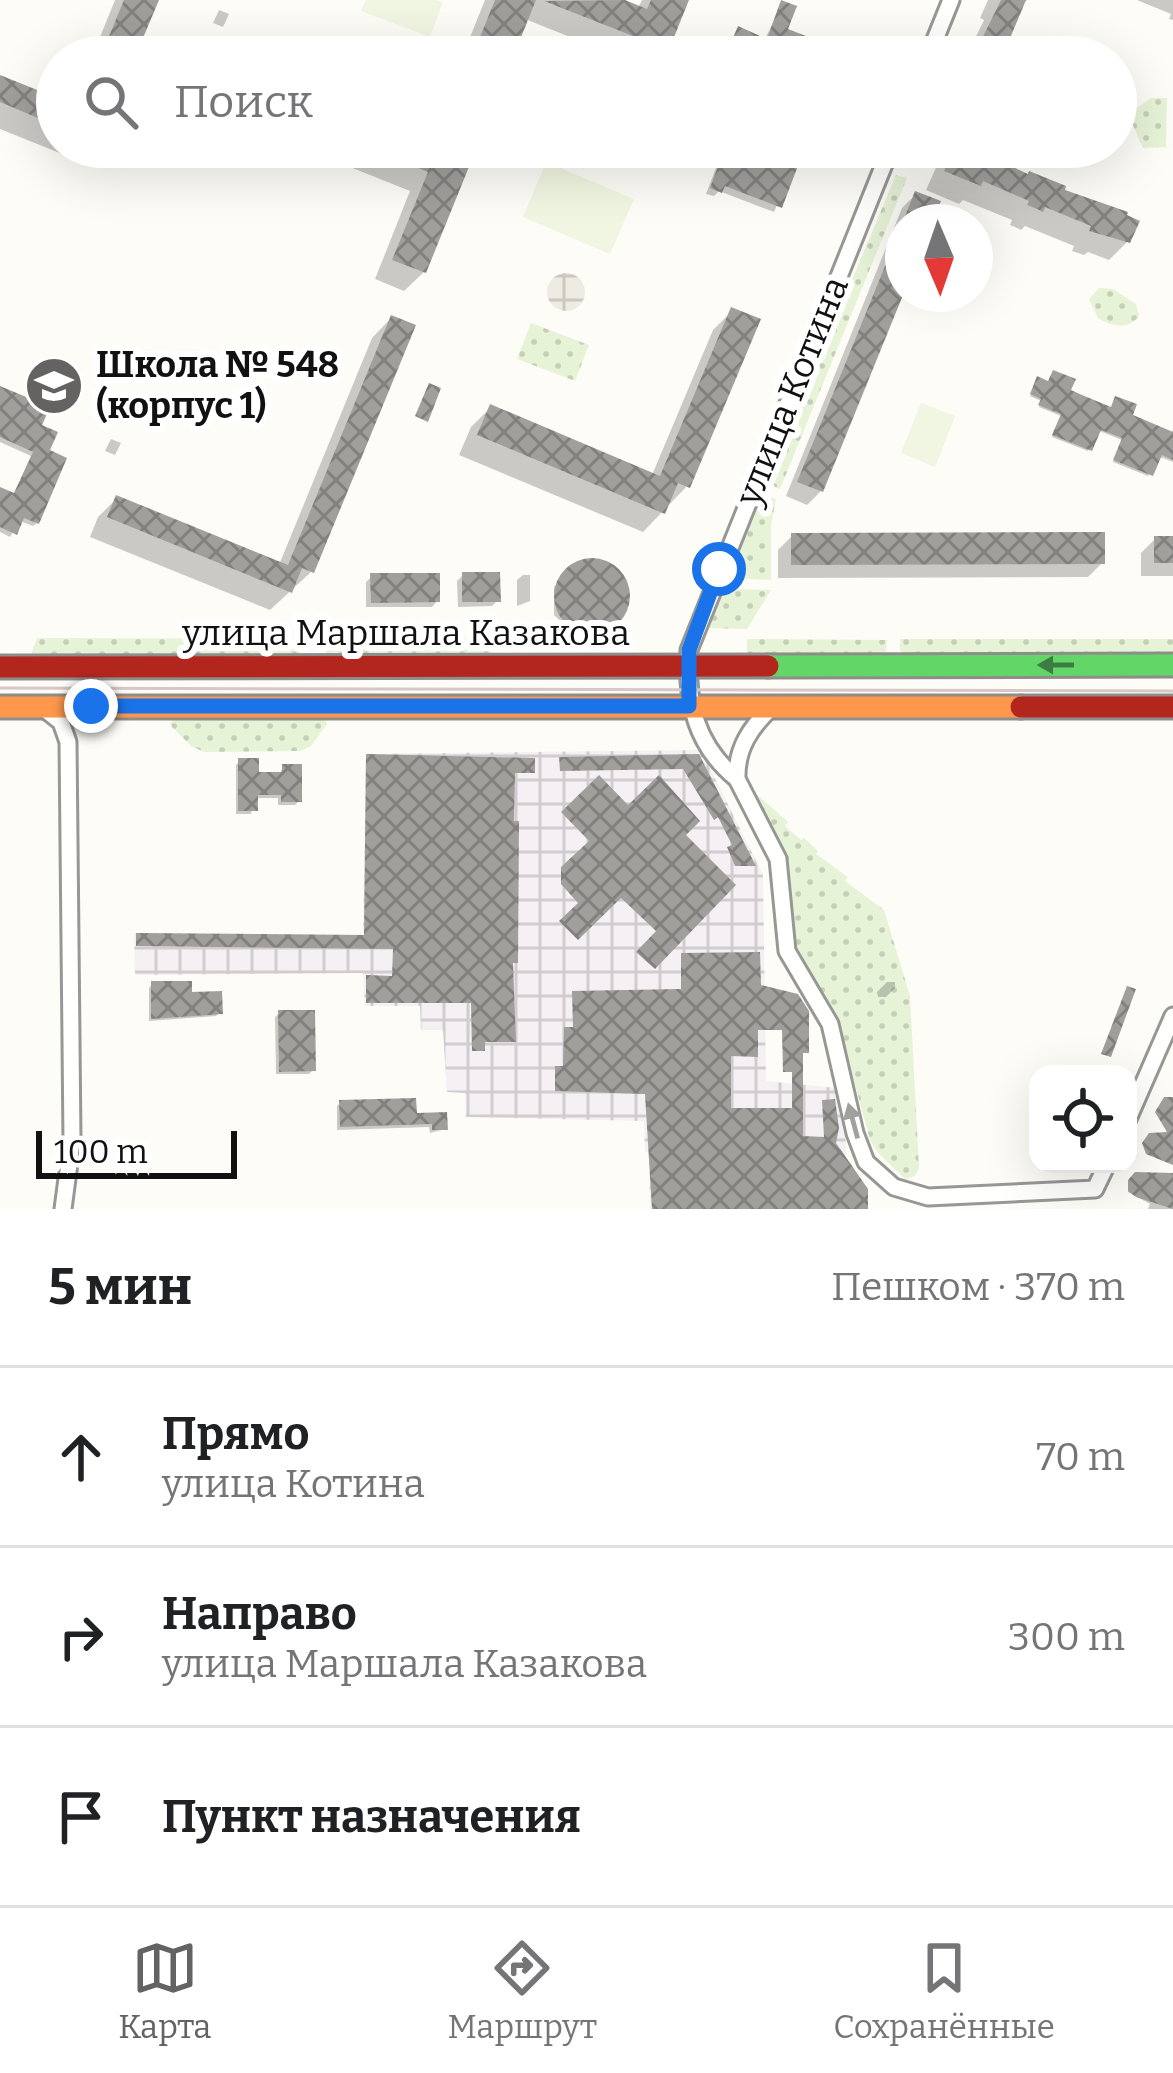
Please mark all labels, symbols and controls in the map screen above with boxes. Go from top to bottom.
search box [36,36,1137,168]
icon: search [78,69,144,135]
text: Поиск [174,75,313,129]
north arrow [885,204,993,312]
street label: улица Котина [726,270,858,513]
place label: Школа № 548 (корпус 1) [96,343,339,428]
school or university icon: Школа № 548 (корпус 1) [23,355,85,417]
route start [692,542,746,596]
street label: улица Маршала Казакова [181,611,630,655]
one-way arrow [1036,655,1074,675]
route end [64,679,118,733]
map controls [1029,1065,1137,1173]
button: locate [1029,1065,1137,1173]
one-way arrow [842,1102,861,1139]
scale bar [36,1125,237,1178]
text: 100 m [54,1132,148,1172]
text: 5 мин [48,1256,192,1318]
text: Пешком · 370 m [831,1264,1125,1310]
text: Прямо [162,1407,309,1461]
icon: ahead [48,1424,114,1490]
text: 70 m [1036,1434,1125,1480]
text: улица Котина [162,1461,425,1507]
text: Направо [162,1587,357,1641]
icon: right [48,1604,114,1670]
text: 300 m [1008,1614,1125,1660]
text: улица Маршала Казакова [162,1641,647,1687]
icon: arrive [48,1784,114,1850]
text: Пункт назначения [162,1790,581,1844]
tab: Карта [118,1935,211,2047]
tab: Маршрут [448,1935,597,2047]
tab: Сохранённые [833,1935,1055,2047]

